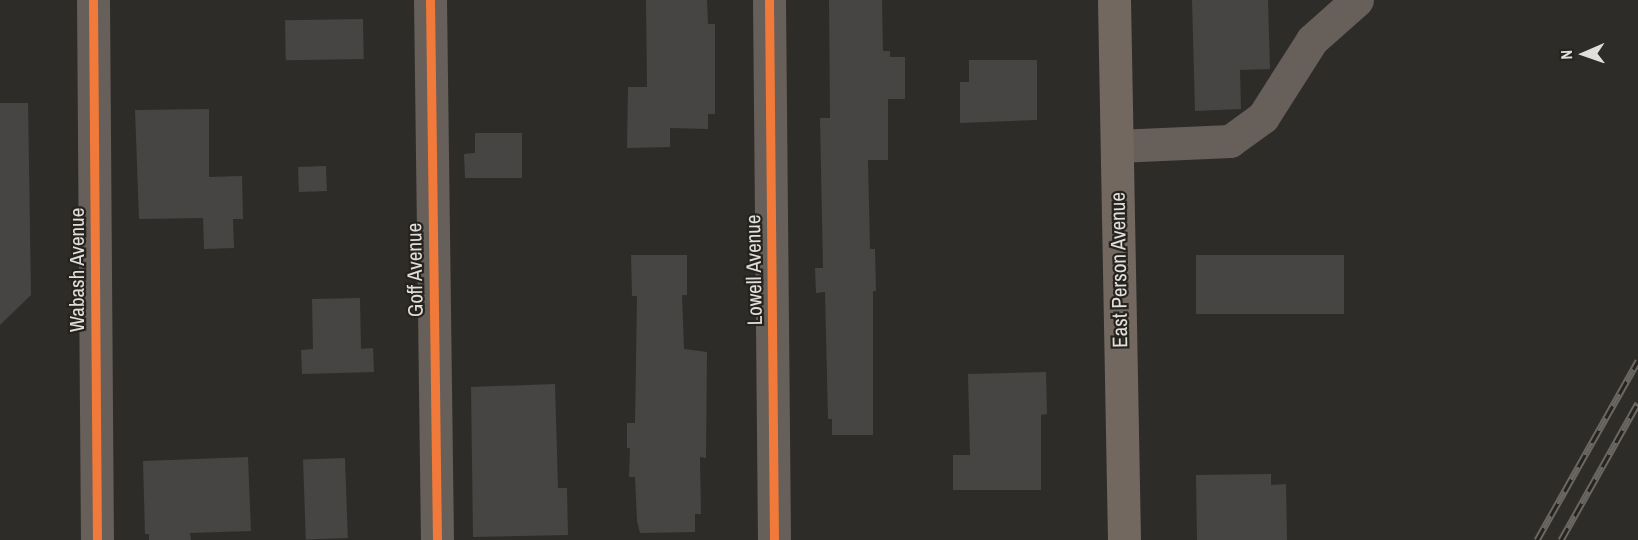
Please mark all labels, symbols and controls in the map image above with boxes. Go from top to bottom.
north arrow [1554,24,1614,84]
text: N [1555,50,1577,60]
street label: East Person Avenue [1105,191,1133,349]
street label: Wabash Avenue [64,207,90,333]
street label: Lowell Avenue [740,214,768,326]
street label: Goff Avenue [402,222,428,318]

